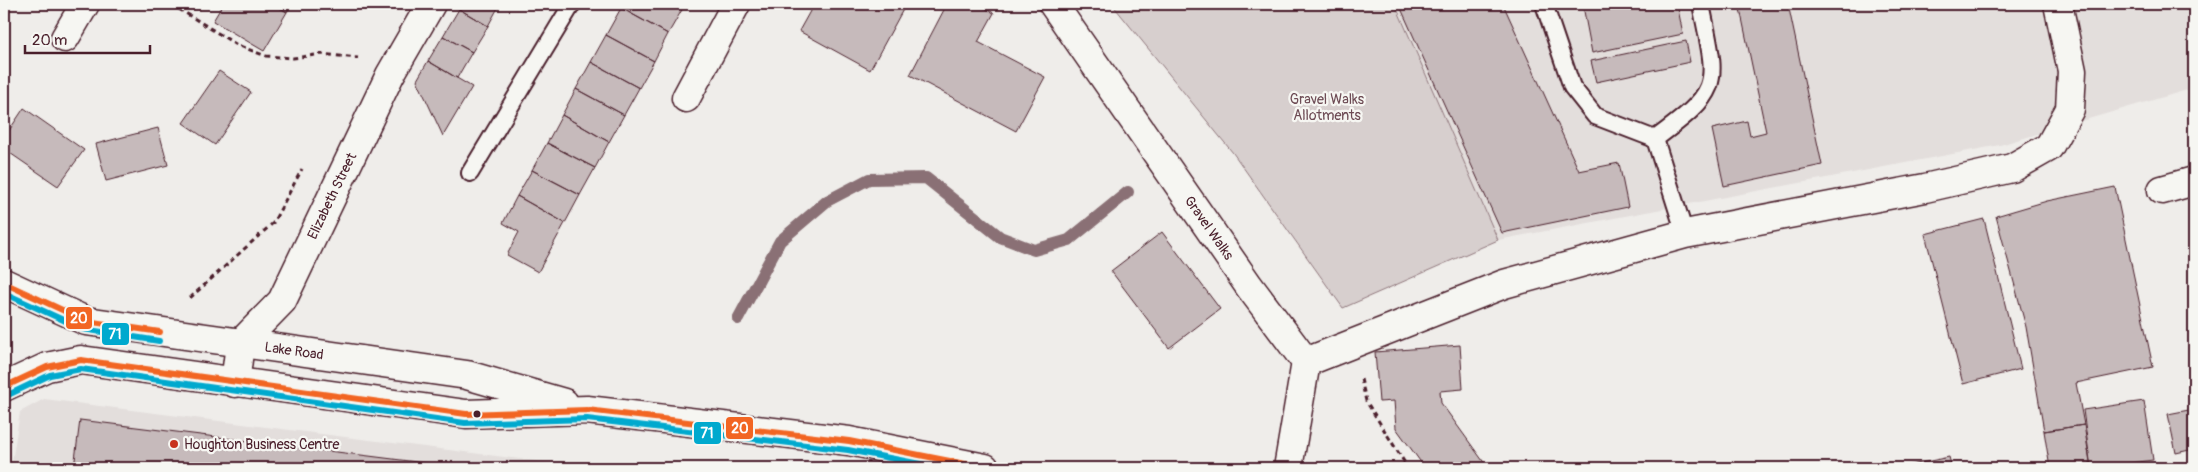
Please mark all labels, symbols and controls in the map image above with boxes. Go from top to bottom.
scale bar [25,22,150,54]
text: 20 m [32,31,67,50]
park label: Gravel Walks Allotments [1290,91,1365,124]
street label: Elizabeth Street [304,150,360,242]
street label: Gravel Walks [1181,193,1238,264]
line badge: 20 [65,306,93,330]
text: 20 [70,310,88,327]
line badge: 71 [101,322,130,346]
text: 71 [109,326,121,343]
street label: Lake Road [264,338,325,364]
unlabelled marker [472,409,482,419]
line badge: 20 [725,416,754,440]
text: 20 [731,420,749,437]
line badge: 71 [693,421,722,445]
text: 71 [701,425,713,442]
place label: Houghton Business Centre [184,436,340,453]
marker: Houghton Business Centre [168,438,180,450]

